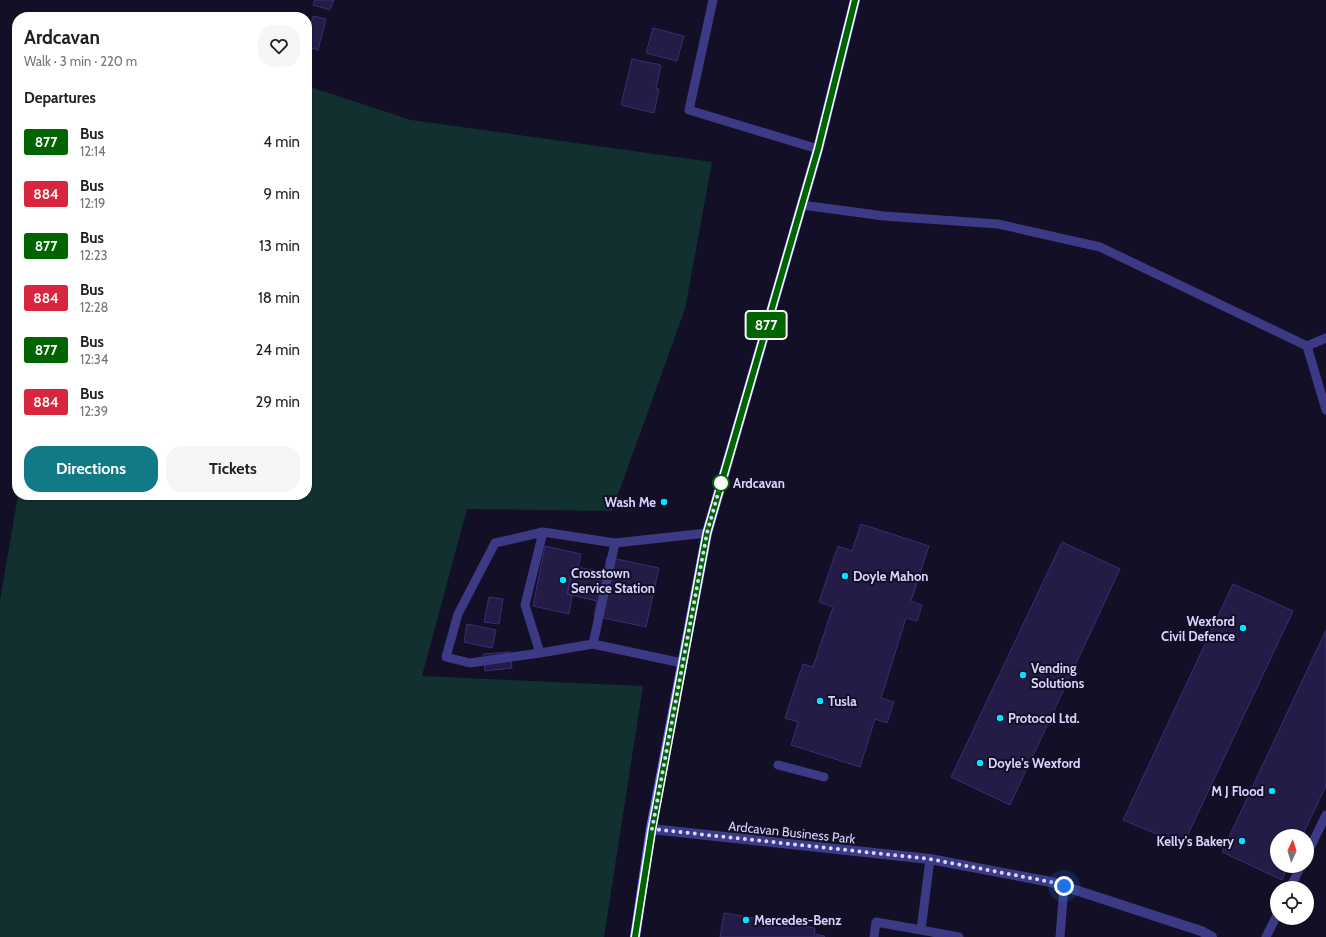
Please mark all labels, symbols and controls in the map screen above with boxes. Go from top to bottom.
button: heart [258,25,300,67]
text: Ardcavan [24,26,100,49]
text: Walk · 3 min · 220 m [24,53,137,69]
text: Departures [24,89,96,107]
text: Bus [80,125,104,143]
text: 877 [35,133,57,151]
text: 4 min [263,133,300,151]
text: 12:14 [80,143,106,159]
text: Bus [80,177,104,195]
text: 884 [33,185,59,203]
text: 9 min [263,185,300,203]
text: 12:19 [80,195,105,211]
text: Bus [80,229,104,247]
text: 877 [35,237,57,255]
text: 13 min [259,237,300,255]
text: 12:23 [80,247,108,263]
text: Bus [80,281,104,299]
text: 884 [33,289,59,307]
text: 18 min [258,289,300,307]
text: 12:28 [80,299,108,315]
line badge: 877 [743,312,789,338]
text: 877 [755,316,777,334]
text: Bus [80,333,104,351]
text: 877 [35,341,57,359]
text: 24 min [255,341,300,359]
text: 12:34 [80,351,108,367]
text: Bus [80,385,104,403]
text: 884 [33,393,59,411]
text: 29 min [256,393,300,411]
text: 12:39 [80,403,108,419]
button: Directions [24,446,158,492]
button: Tickets [166,446,300,492]
marker: Ardcavan [712,474,730,492]
place label: Ardcavan [733,475,785,491]
place label: Wash Me [605,494,656,510]
marker: Wash Me [659,497,669,507]
place label: Crosstown Service Station [571,565,655,596]
place label: Doyle Mahon [853,568,928,584]
marker: Doyle Mahon [840,571,850,581]
marker: Crosstown Service Station [558,575,568,585]
place label: Wexford Civil Defence [1161,613,1235,644]
marker: Wexford Civil Defence [1238,623,1248,633]
place label: Vending Solutions [1031,660,1085,691]
marker: Vending Solutions [1018,670,1028,680]
place label: Tusla [828,693,857,709]
marker: Tusla [815,696,825,706]
place label: Protocol Ltd. [1008,710,1080,726]
marker: Protocol Ltd. [995,713,1005,723]
place label: Doyle's Wexford [988,755,1080,771]
marker: Doyle's Wexford [975,758,985,768]
place label: M J Flood [1211,783,1264,799]
marker: M J Flood [1267,786,1277,796]
street label: Ardcavan Business Park [728,817,856,847]
north arrow [1270,829,1314,873]
map controls [1270,829,1314,925]
place label: Kelly's Bakery [1157,833,1234,849]
marker: Kelly's Bakery [1237,836,1247,846]
your location [1054,876,1074,896]
button: locate [1270,881,1314,925]
place label: Mercedes-Benz [754,912,841,928]
marker: Mercedes-Benz [741,915,751,925]

